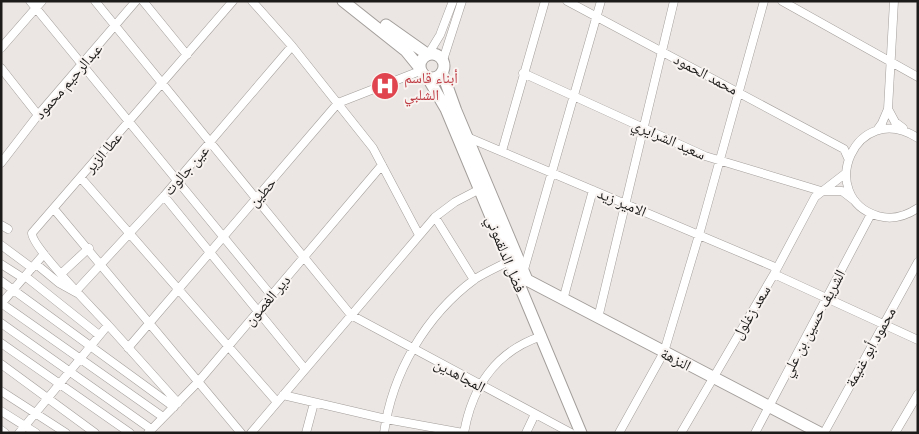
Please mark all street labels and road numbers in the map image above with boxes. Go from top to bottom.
street label: عبدالرحيم محمود [30,39,107,124]
street label: محمد الحمود [671,49,741,99]
street label: سعيد الشرايري [628,114,709,166]
street label: عطا الزير [79,127,126,177]
street label: عين جالوت [159,141,214,200]
street label: حطين [244,173,281,211]
street label: الامير زيد [595,183,649,221]
street label: فضل الدلقموني [479,213,530,296]
street label: الشريف حسين بن علي [777,266,852,381]
street label: دير الغصون [240,271,295,330]
street label: سعد زغلول [727,281,775,343]
street label: محمود أبو غنيمة [840,304,900,390]
street label: النزهة [658,343,694,375]
street label: المجاهدين [431,354,489,397]

